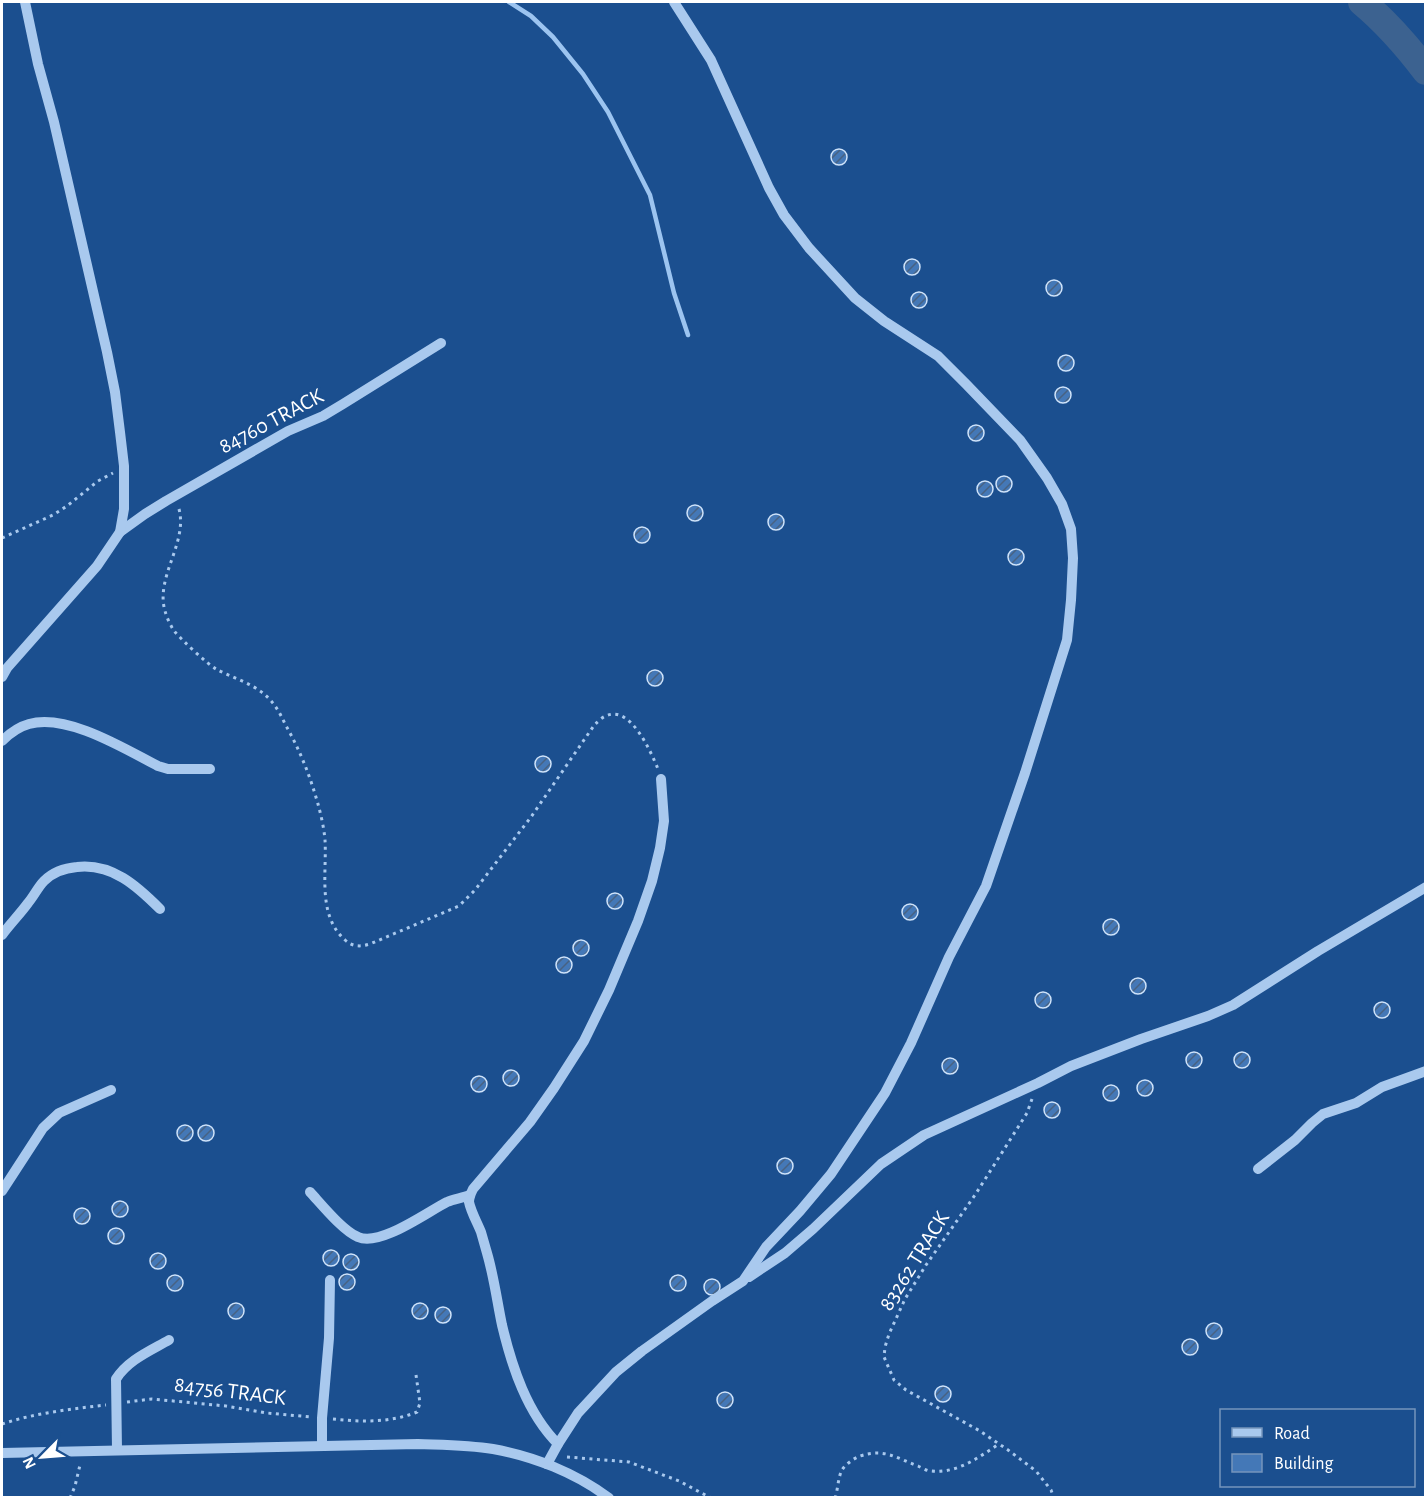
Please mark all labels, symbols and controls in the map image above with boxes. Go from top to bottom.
street label: 84760 TRACK [215,384,328,458]
street label: 83262 TRACK [875,1207,954,1314]
street label: 84756 TRACK [173,1373,288,1409]
legend [1220,1409,1415,1487]
text: Road [1274,1425,1310,1443]
north arrow [12,1427,72,1487]
text: N [20,1454,39,1471]
text: Building [1274,1455,1334,1473]

